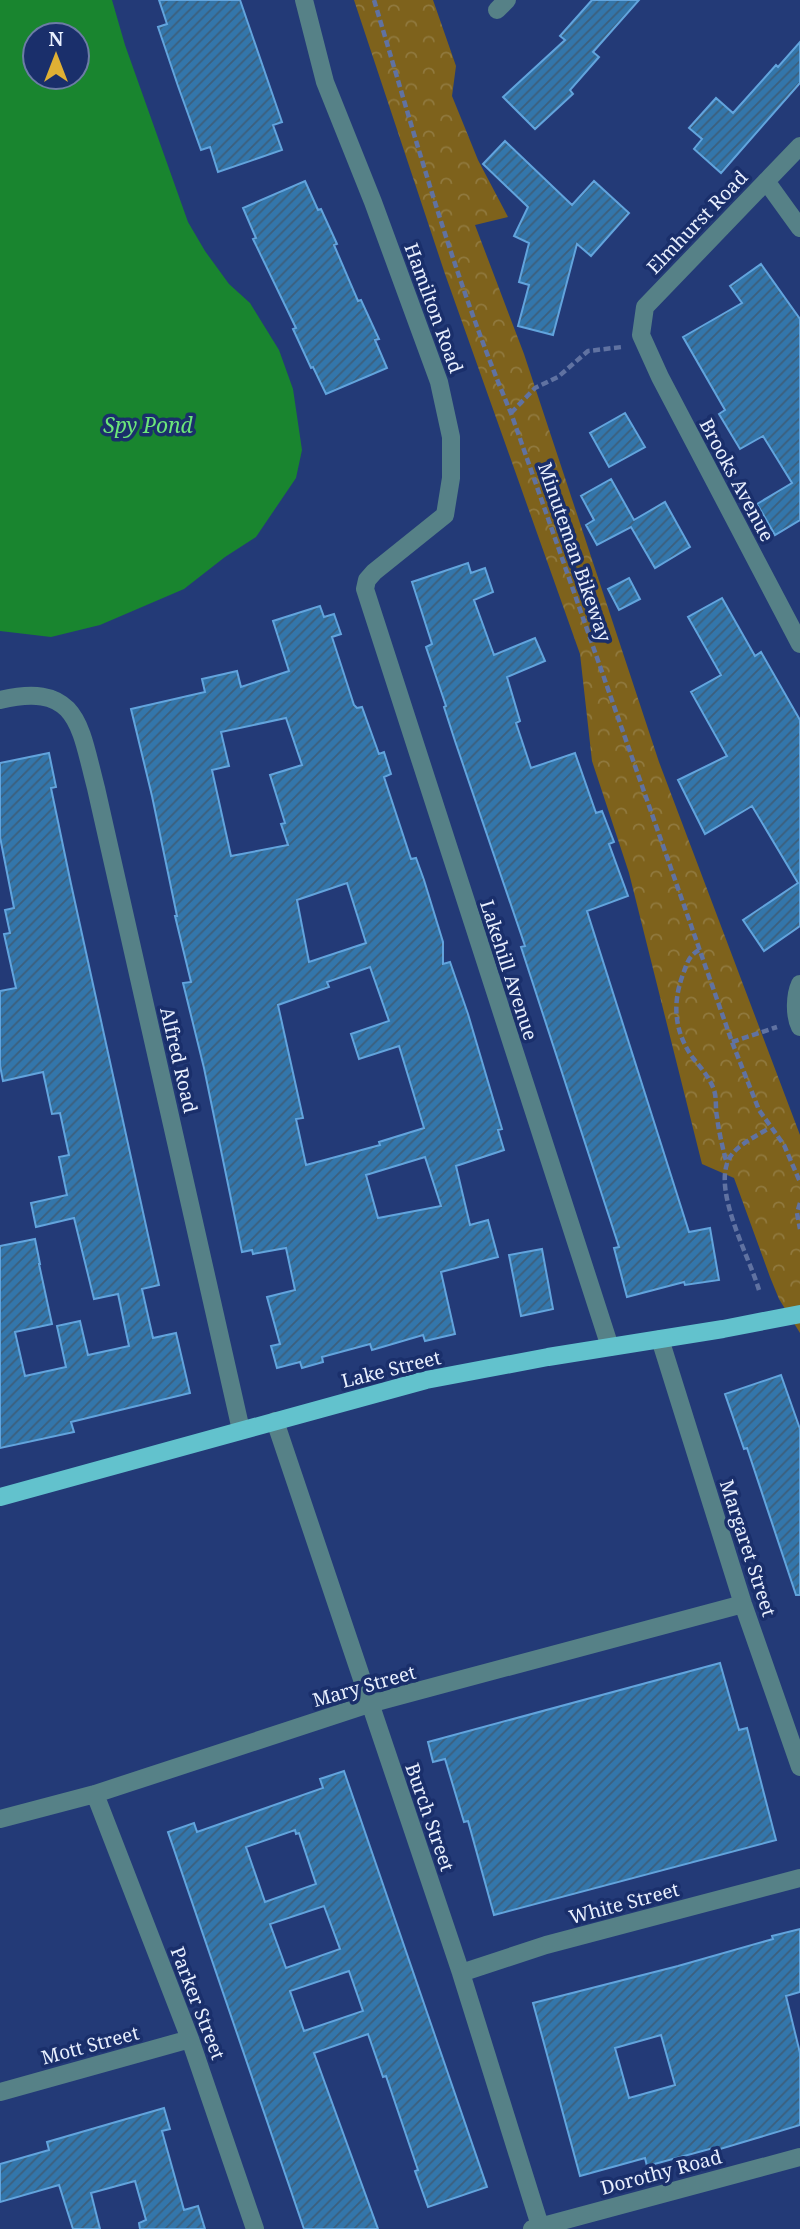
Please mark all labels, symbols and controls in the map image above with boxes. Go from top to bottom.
north arrow [21,21,91,91]
text: N [49,26,64,52]
street label: Elmhurst Road [641,164,753,279]
street label: Hamilton Road [398,240,470,377]
water label: Spy Pond [103,411,194,439]
street label: Brooks Avenue [694,414,780,546]
street label: Minuteman Bikeway [532,459,618,645]
street label: Lakehill Avenue [474,896,544,1044]
street label: Alfred Road [154,1005,204,1116]
street label: Lake Street [339,1344,444,1394]
street label: Margaret Street [714,1476,782,1620]
street label: Mary Street [309,1659,419,1713]
street label: Burch Street [399,1759,461,1875]
street label: White Street [566,1876,682,1930]
street label: Parker Street [165,1943,232,2063]
street label: Mott Street [38,2019,142,2071]
street label: Dorothy Road [597,2143,725,2201]

